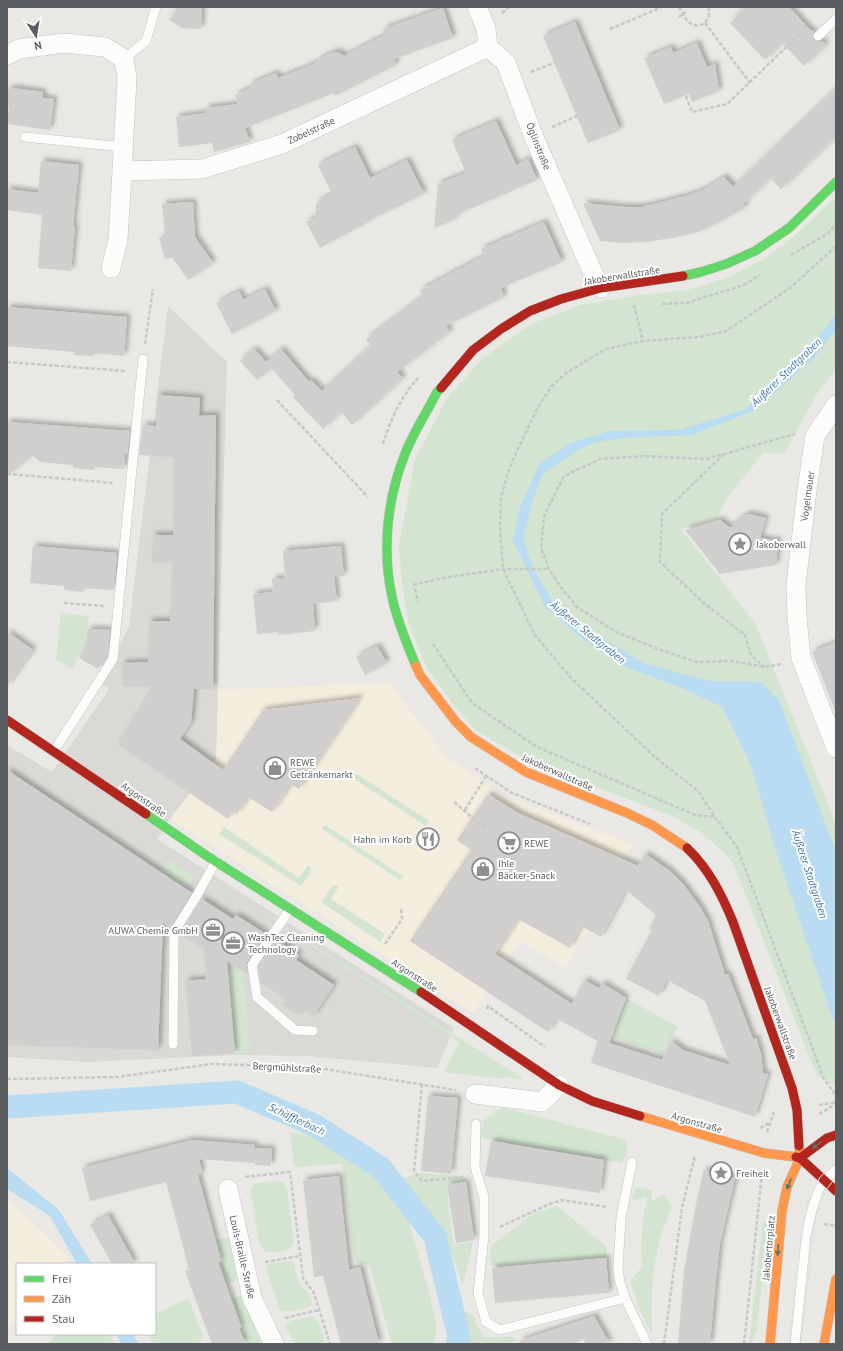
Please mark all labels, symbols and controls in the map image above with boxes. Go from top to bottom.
north arrow [16,16,56,56]
text: N [33,38,43,53]
street label: Zobelstraße [286,114,337,147]
street label: Öglinstraße [523,120,554,172]
street label: Jakoberwallstraße [582,263,661,288]
water label: Äußerer Stadtgraben [747,335,824,410]
street label: Vogelmauer [797,469,818,523]
place icon: Jakoberwall [727,531,753,557]
place label: Jakoberwall [755,538,806,551]
water label: Äußerer Stadtgraben [547,597,629,667]
street label: Jakoberwallstraße [519,750,596,794]
shop icon: REWE Getränkemarkt [262,755,288,781]
place label: REWE Getränkemarkt [290,756,353,781]
street label: Argonstraße [119,779,169,820]
restaurant icon: Hahn im Korb [415,826,441,852]
water label: Äußerer Stadtgraben [789,827,831,920]
supermarket icon: REWE [496,830,522,856]
place label: Hahn im Korb [353,833,412,846]
place label: REWE [524,837,549,850]
shop icon: Ihle Bäcker-Snack [470,856,496,882]
place label: Ihle Bäcker-Snack [498,857,555,882]
office icon: AUWA Chemie GmbH [200,917,226,943]
place label: AUWA Chemie GmbH [108,924,198,937]
office icon: WashTec Cleaning Technology [220,930,246,956]
place label: WashTec Cleaning Technology [248,931,324,956]
street label: Argonstraße [389,956,440,995]
street label: Jakoberwallstraße [761,984,800,1062]
street label: Bergmühlstraße [252,1059,322,1076]
water label: Schäfflerbach [267,1100,328,1138]
street label: Argonstraße [670,1109,724,1136]
one-way arrow [812,1141,822,1149]
place icon: Freiheit [708,1160,734,1186]
place label: Freiheit [736,1167,770,1180]
one-way arrow [785,1178,791,1190]
street label: Louis-Braille-Straße [227,1214,258,1300]
street label: Jakobertorplatz [759,1215,778,1282]
one-way arrow [775,1244,782,1256]
legend [16,1263,156,1335]
text: Frei [52,1271,72,1286]
text: Zäh [52,1291,71,1306]
text: Stau [52,1311,75,1326]

